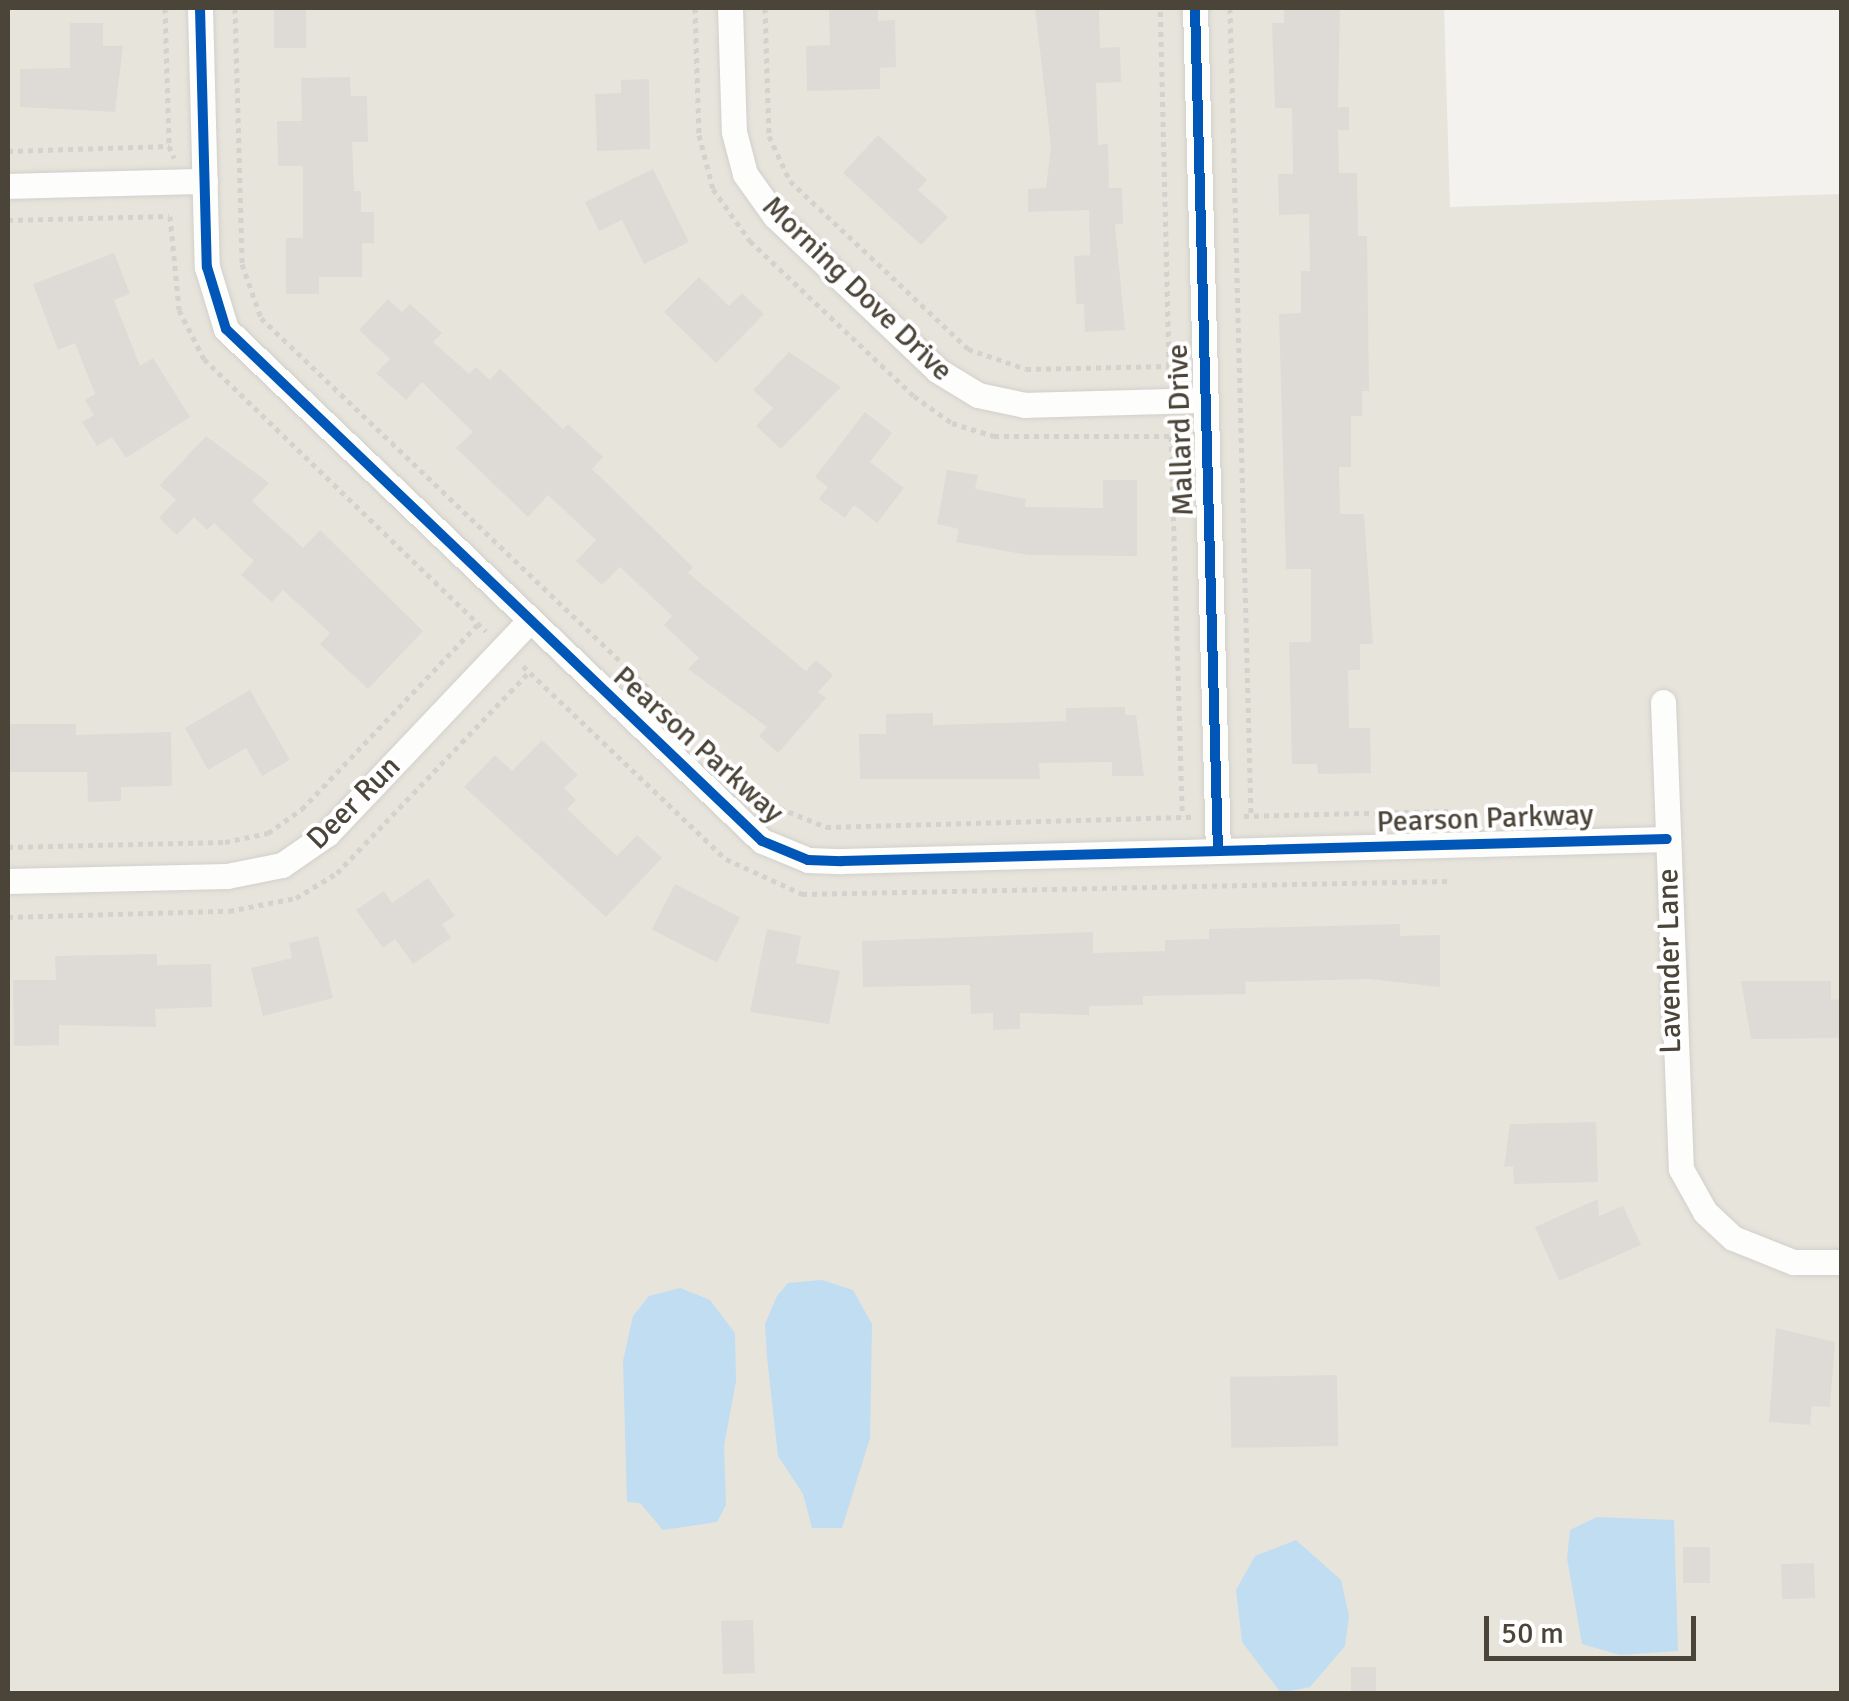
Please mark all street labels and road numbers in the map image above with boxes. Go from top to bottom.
street label: Morning Dove Drive [754,189,960,389]
street label: Mallard Drive [1160,343,1202,517]
street label: Pearson Parkway [605,659,791,831]
street label: Deer Run [300,749,408,857]
street label: Pearson Parkway [1376,797,1594,841]
street label: Lavender Lane [1650,868,1690,1054]

